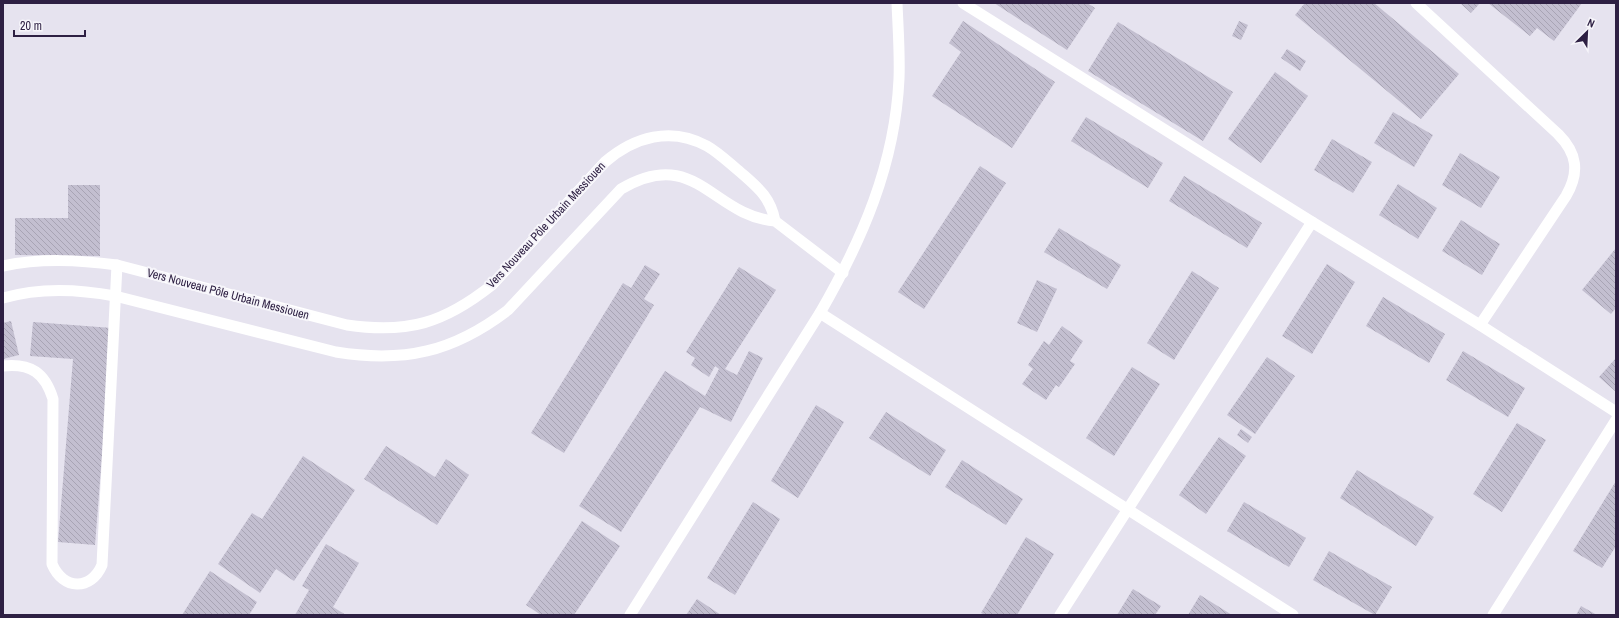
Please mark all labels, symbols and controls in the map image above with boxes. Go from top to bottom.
scale bar [14,12,85,38]
north arrow [1567,12,1607,52]
text: N [1585,15,1597,31]
text: 20 m [20,18,42,34]
street label: Vers Nouveau Pôle Urbain Messiouen [483,158,609,292]
street label: Vers Nouveau Pôle Urbain Messiouen [145,265,311,323]

